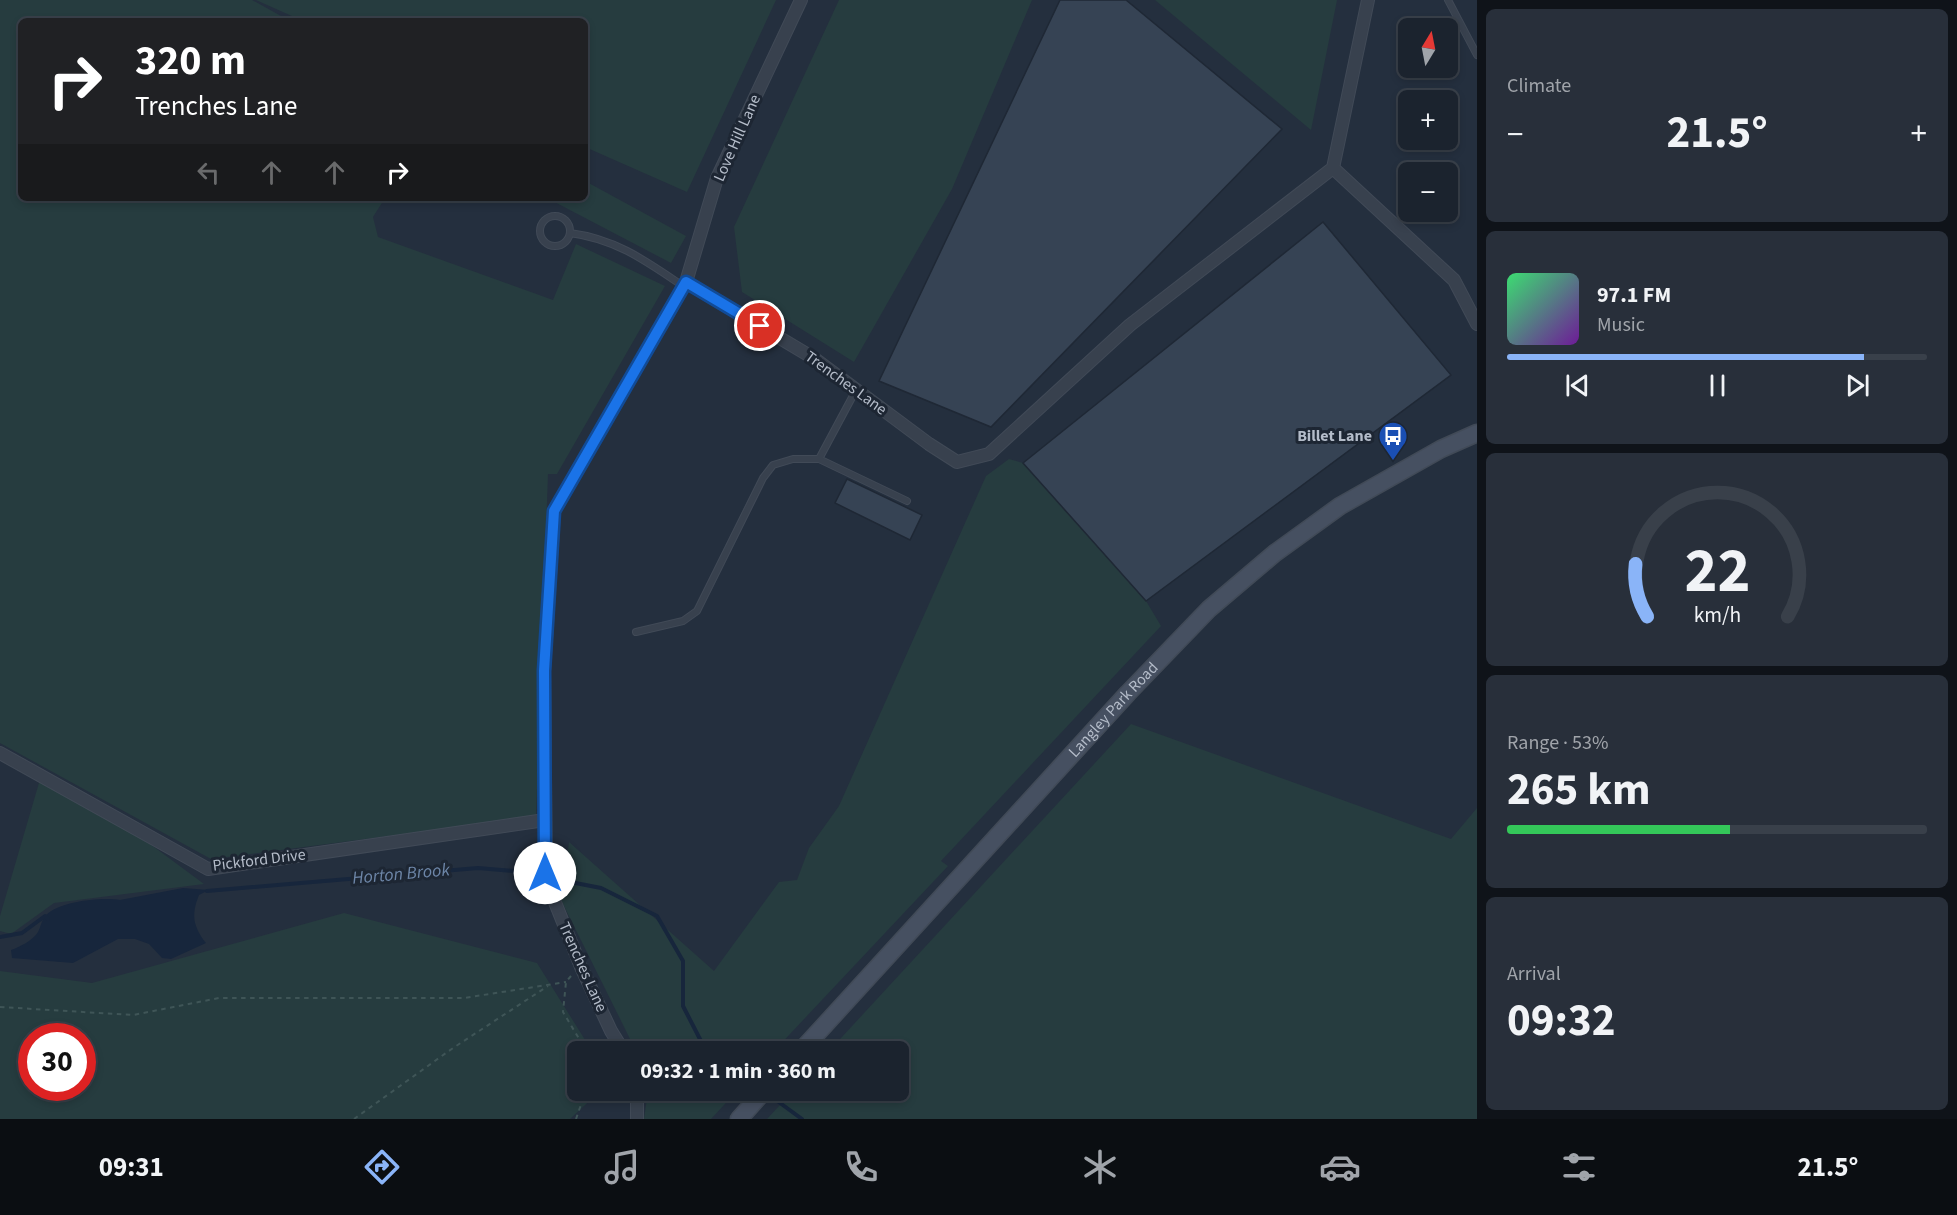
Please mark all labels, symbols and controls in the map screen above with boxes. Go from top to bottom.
north arrow [1398,18,1458,78]
map controls [1398,18,1458,222]
text: 320 m [135,31,246,91]
icon: right [36,42,114,120]
text: Climate [1507,72,1571,100]
text: Trenches Lane [135,87,297,126]
button: + [1398,90,1458,150]
street label: Love Hill Lane [708,91,766,185]
text: 21.5° [1666,101,1768,165]
text: − [1507,111,1523,158]
text: + [1911,111,1927,158]
icon: left [192,156,225,189]
icon: ahead [255,156,288,189]
icon: ahead [318,156,351,189]
icon: right [381,156,414,189]
button: − [1398,162,1458,222]
text: 97.1 FM [1597,279,1671,311]
pin [734,300,785,351]
icon: arrive [743,309,776,342]
text: Music [1597,311,1645,339]
street label: Trenches Lane [801,346,891,420]
icon: previous [1561,369,1594,402]
icon: pause [1701,369,1734,402]
icon: next [1841,369,1874,402]
bus stop icon: Billet Lane [1377,420,1409,462]
place label: Billet Lane [1297,425,1372,447]
text: 22 [1684,527,1750,616]
text: km/h [1693,600,1741,631]
street label: Langley Park Road [1063,657,1163,762]
text: Range · 53% [1507,729,1608,757]
text: 265 km [1507,758,1651,822]
position arrow [513,841,577,905]
street label: Pickford Drive [211,843,307,877]
water label: Horton Brook [351,857,451,891]
street label: Trenches Lane [553,919,613,1016]
text: Arrival [1507,960,1561,988]
text: 09:32 [1507,989,1616,1053]
speed limit sign: 30 [18,1023,96,1101]
text: 09:32 · 1 min · 360 m [640,1055,836,1087]
icon: directions [361,1146,403,1188]
icon: music [601,1146,643,1188]
icon: phone [840,1146,882,1188]
icon: climate [1079,1146,1121,1188]
icon: car [1319,1146,1361,1188]
icon: filters [1558,1146,1600,1188]
text: 09:31 [99,1148,164,1187]
text: 21.5° [1798,1148,1858,1187]

